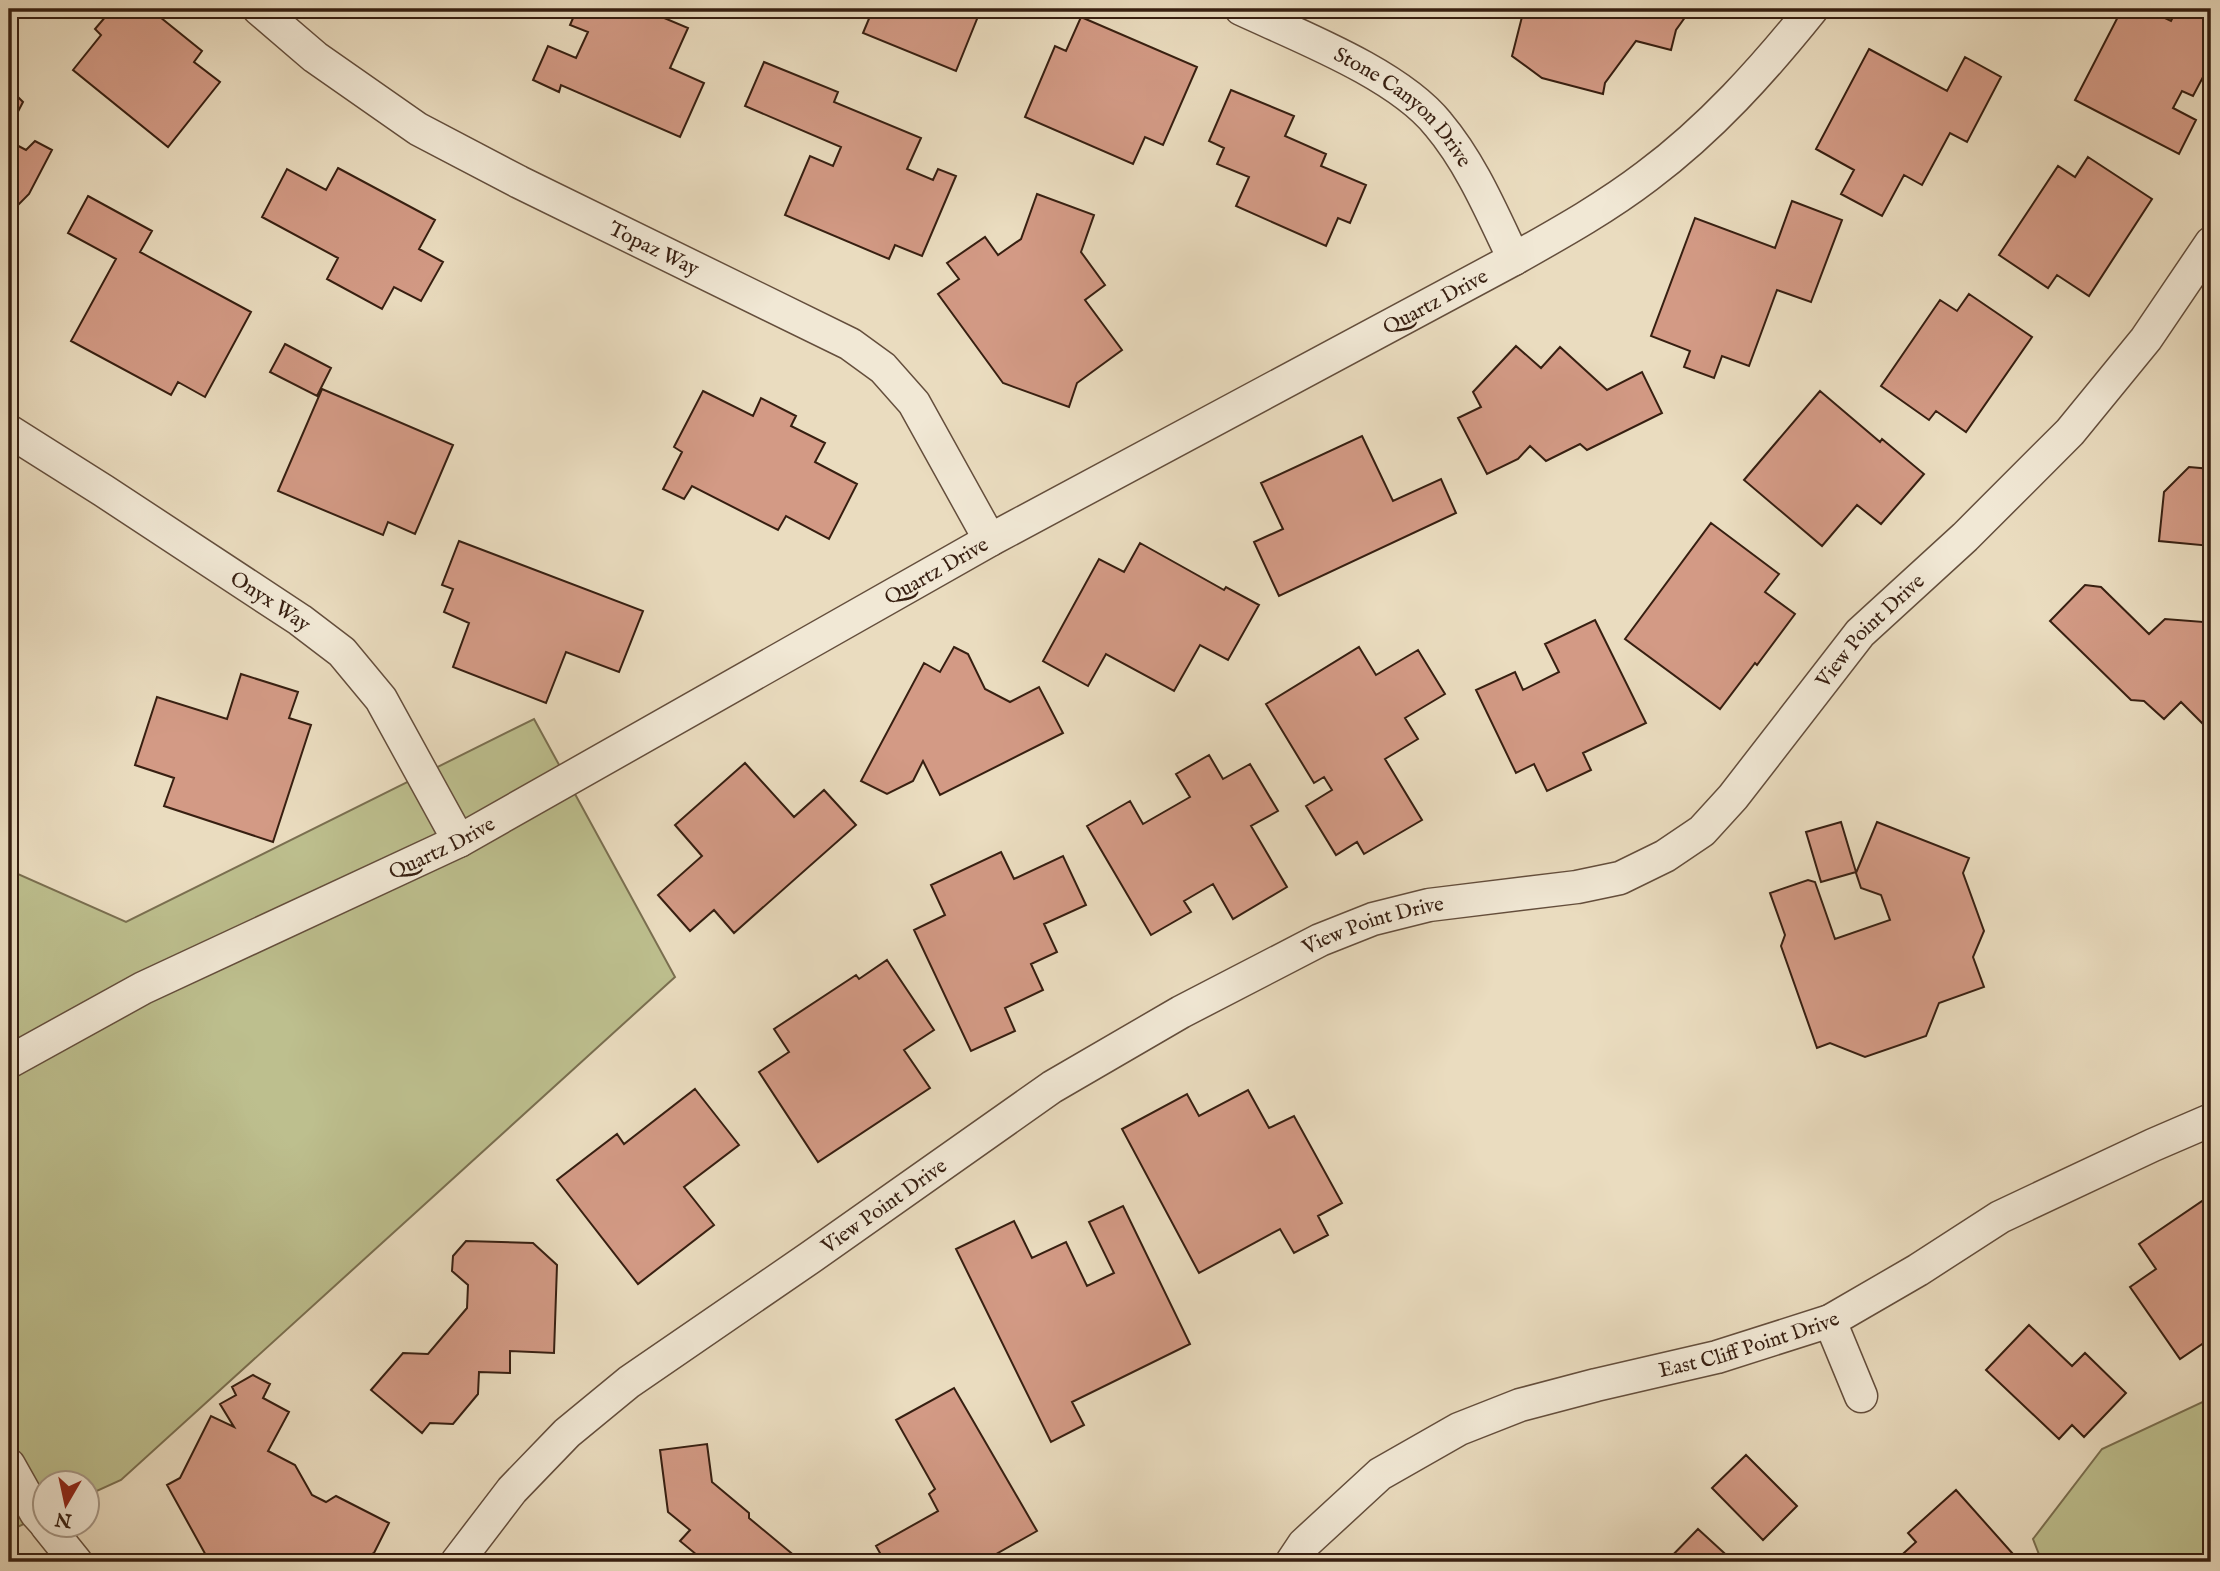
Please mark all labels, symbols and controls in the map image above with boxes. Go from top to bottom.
street label: Stone Canyon Drive [1329,42,1477,173]
street label: Topaz Way [604,216,704,283]
street label: Quartz Drive [1379,263,1493,342]
street label: Quartz Drive [880,531,994,612]
street label: Onyx Way [224,566,316,639]
street label: View Point Drive [1810,568,1931,695]
street label: Quartz Drive [385,811,501,887]
street label: View Point Drive [1297,891,1446,962]
street label: View Point Drive [816,1153,953,1261]
street label: East Cliff Point Drive [1656,1306,1845,1385]
north arrow [32,1470,102,1540]
text: N [53,1506,75,1532]

